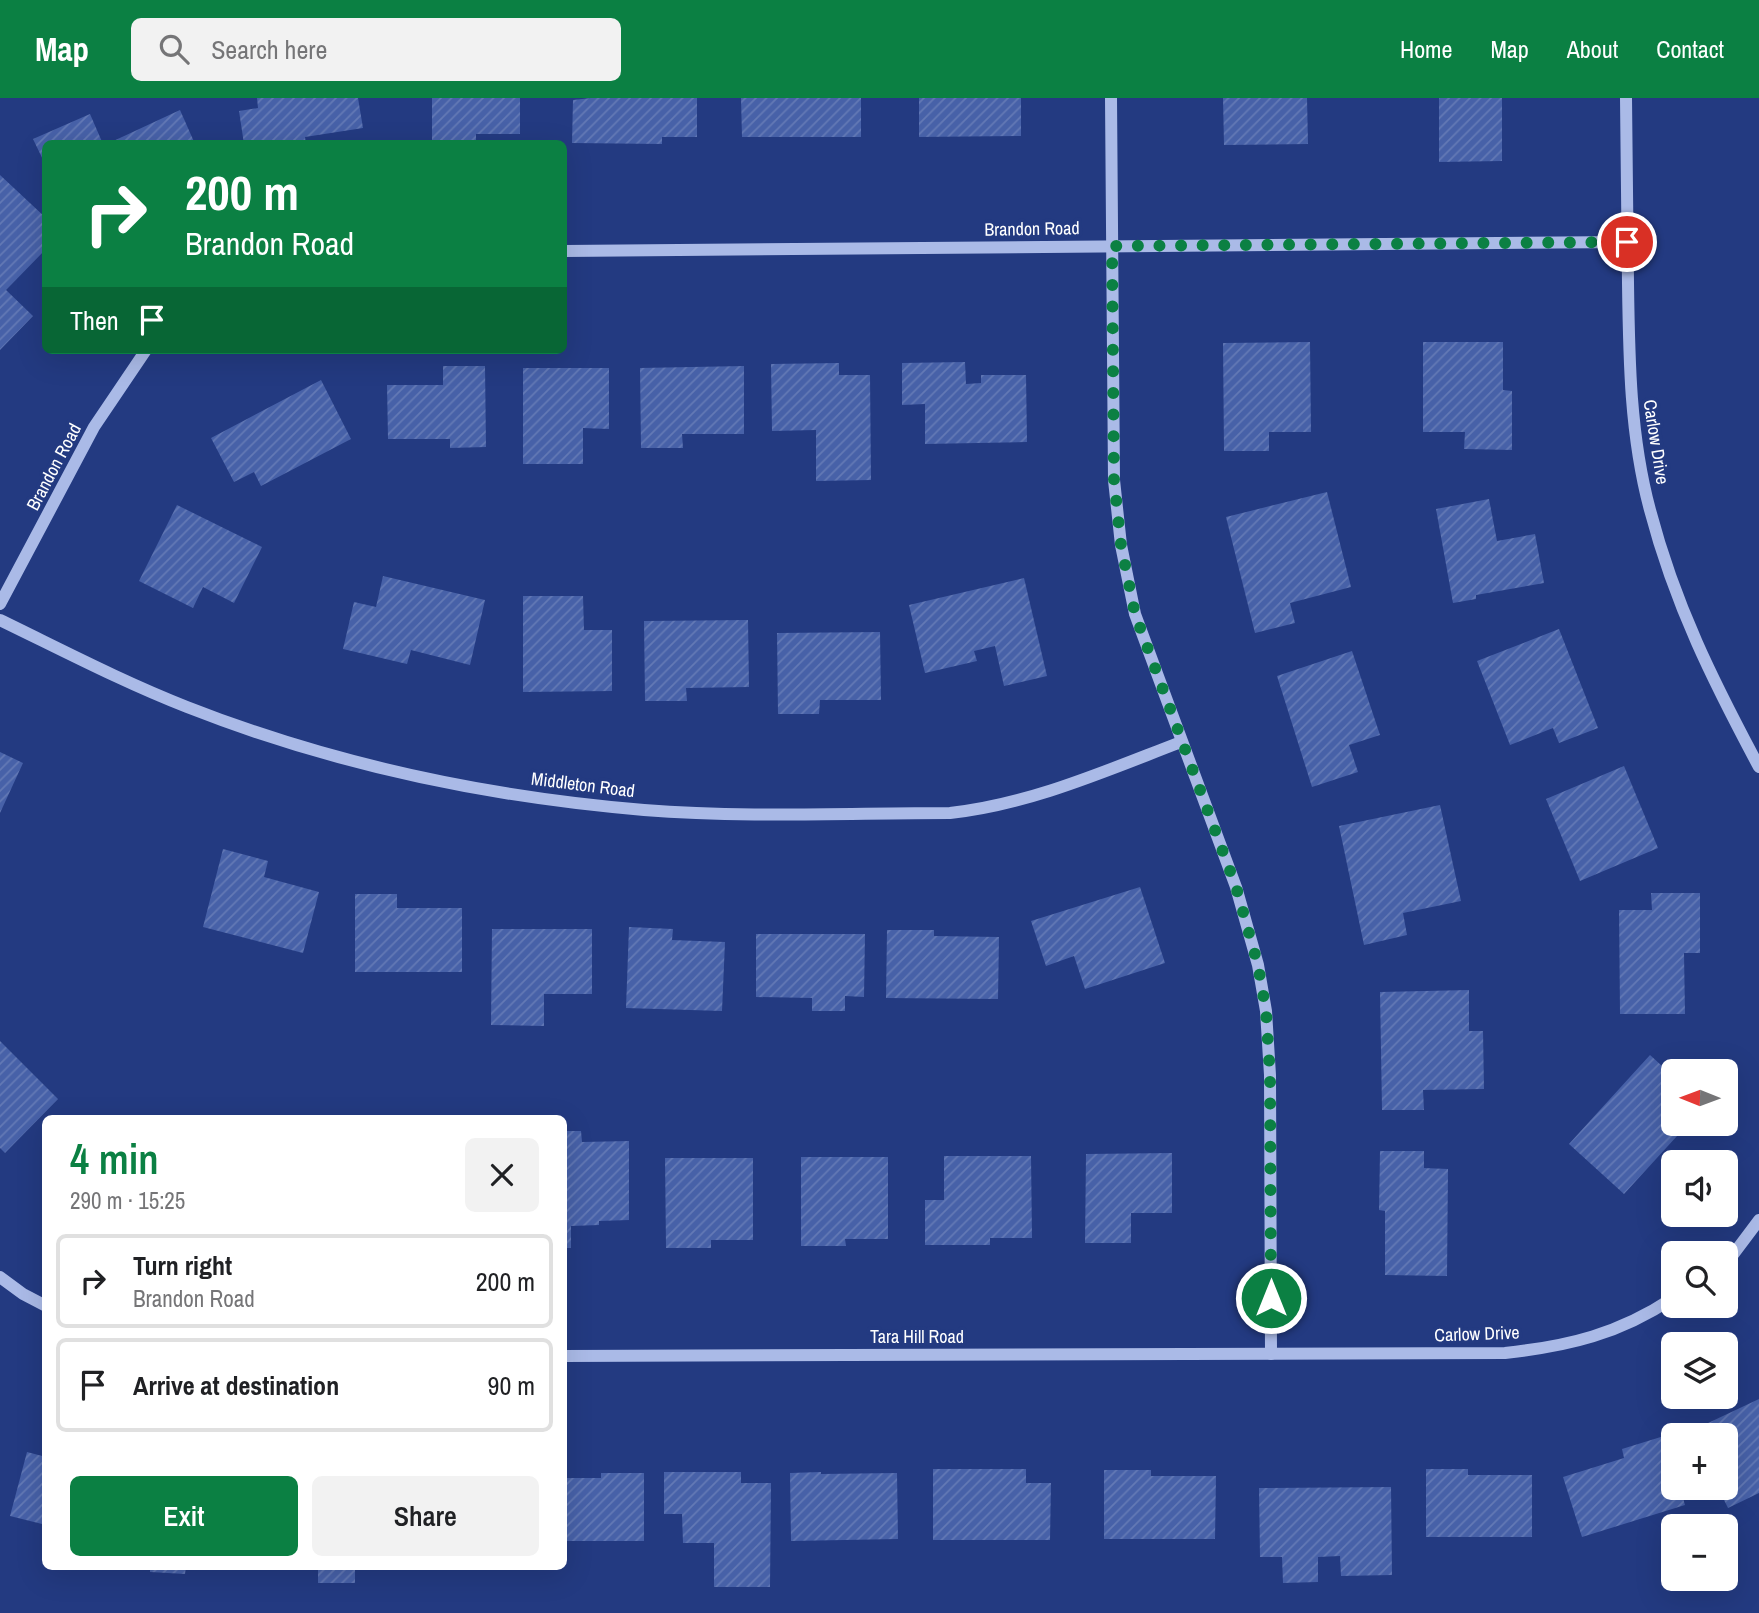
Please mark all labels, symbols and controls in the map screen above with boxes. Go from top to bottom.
search box [131,18,621,81]
text: Map [35,27,89,71]
icon: search [155,30,193,68]
text: Search here [211,32,327,67]
text: Home [1400,33,1452,65]
text: Map [1490,33,1529,65]
text: About [1567,33,1618,65]
text: Contact [1656,33,1724,65]
text: 200 m [185,159,299,225]
icon: right [70,168,161,259]
pin [1597,212,1657,272]
street label: Brandon Road [984,215,1080,242]
text: Brandon Road [185,222,354,265]
icon: arrive [1608,223,1646,261]
icon: arrive [133,301,171,339]
text: Then [70,303,119,338]
street label: Carlow Drive [1637,398,1676,486]
street label: Brandon Road [20,419,87,515]
street label: Middleton Road [530,766,636,803]
north arrow [1661,1059,1738,1136]
map controls [1661,1059,1738,1591]
text: 4 min [70,1131,159,1187]
button: close [465,1138,539,1212]
button: sound [1661,1150,1738,1227]
text: 290 m · 15:25 [70,1185,185,1216]
button: search [1661,1241,1738,1318]
text: Turn right [133,1248,232,1283]
position arrow [1234,1261,1308,1335]
icon: right [74,1262,112,1300]
text: 200 m [476,1264,535,1299]
text: Brandon Road [133,1283,255,1314]
street label: Carlow Drive [1434,1320,1520,1347]
street label: Tara Hill Road [870,1324,964,1349]
button: layers [1661,1332,1738,1409]
icon: arrive [74,1366,112,1404]
text: Arrive at destination [133,1368,339,1403]
text: 90 m [488,1368,535,1403]
button: + [1661,1423,1738,1500]
button: Exit [70,1476,298,1556]
button: Share [312,1476,539,1556]
button: − [1661,1514,1738,1591]

